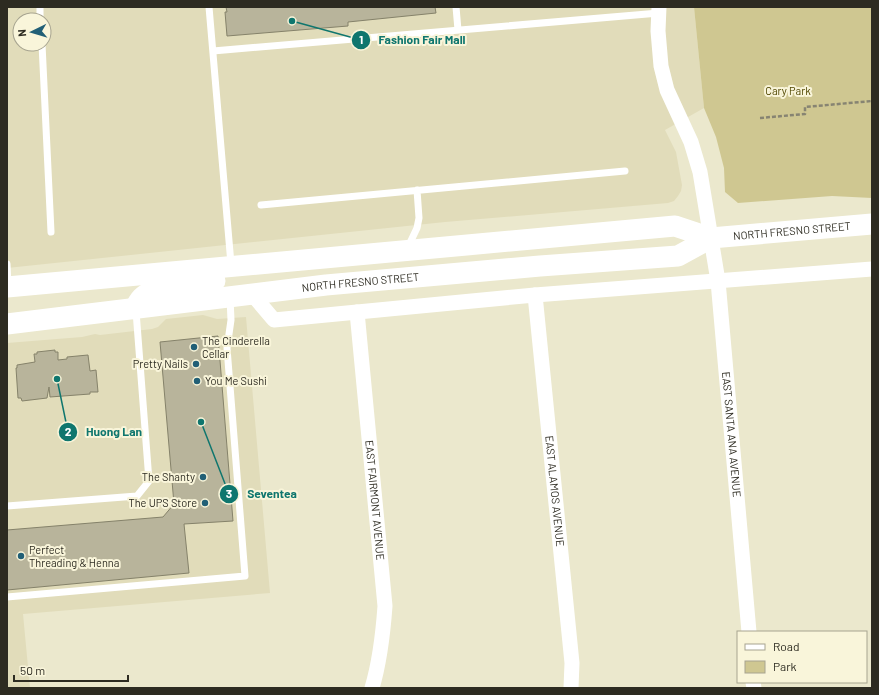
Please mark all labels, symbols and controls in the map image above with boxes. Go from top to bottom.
north arrow [12,12,52,52]
callout: Fashion Fair Mall [351,28,474,52]
text: N [15,29,28,37]
text: 1 [359,32,363,46]
text: Fashion Fair Mall [378,32,466,46]
park label: Cary Park [765,84,811,97]
street label: NORTH FRESNO STREET [733,219,851,242]
street label: NORTH FRESNO STREET [301,270,420,294]
place label: The Cinderella Cellar [202,334,270,360]
marker: The Cinderella Cellar [189,342,199,352]
place label: Pretty Nails [133,357,188,370]
marker: Pretty Nails [191,359,201,369]
street label: EAST SANTA ANA AVENUE [720,371,744,498]
place label: You Me Sushi [205,374,267,387]
marker: You Me Sushi [192,376,202,386]
callout: Huong Lan [58,420,150,444]
text: 2 [65,424,72,438]
text: Huong Lan [86,424,142,438]
street label: EAST ALAMOS AVENUE [543,435,567,547]
street label: EAST FAIRMONT AVENUE [363,439,388,561]
place label: The Shanty [142,470,195,483]
marker: The Shanty [198,472,208,482]
callout: Seventea [219,482,305,506]
text: 3 [226,486,232,500]
text: Seventea [247,486,297,500]
place label: The UPS Store [128,496,197,509]
marker: The UPS Store [200,498,210,508]
place label: Perfect Threading & Henna [29,543,119,569]
marker: Perfect Threading & Henna [16,551,26,561]
legend [737,631,867,683]
text: Road [773,639,800,653]
scale bar [14,657,128,683]
text: Park [773,659,797,673]
text: 50 m [20,663,45,677]

